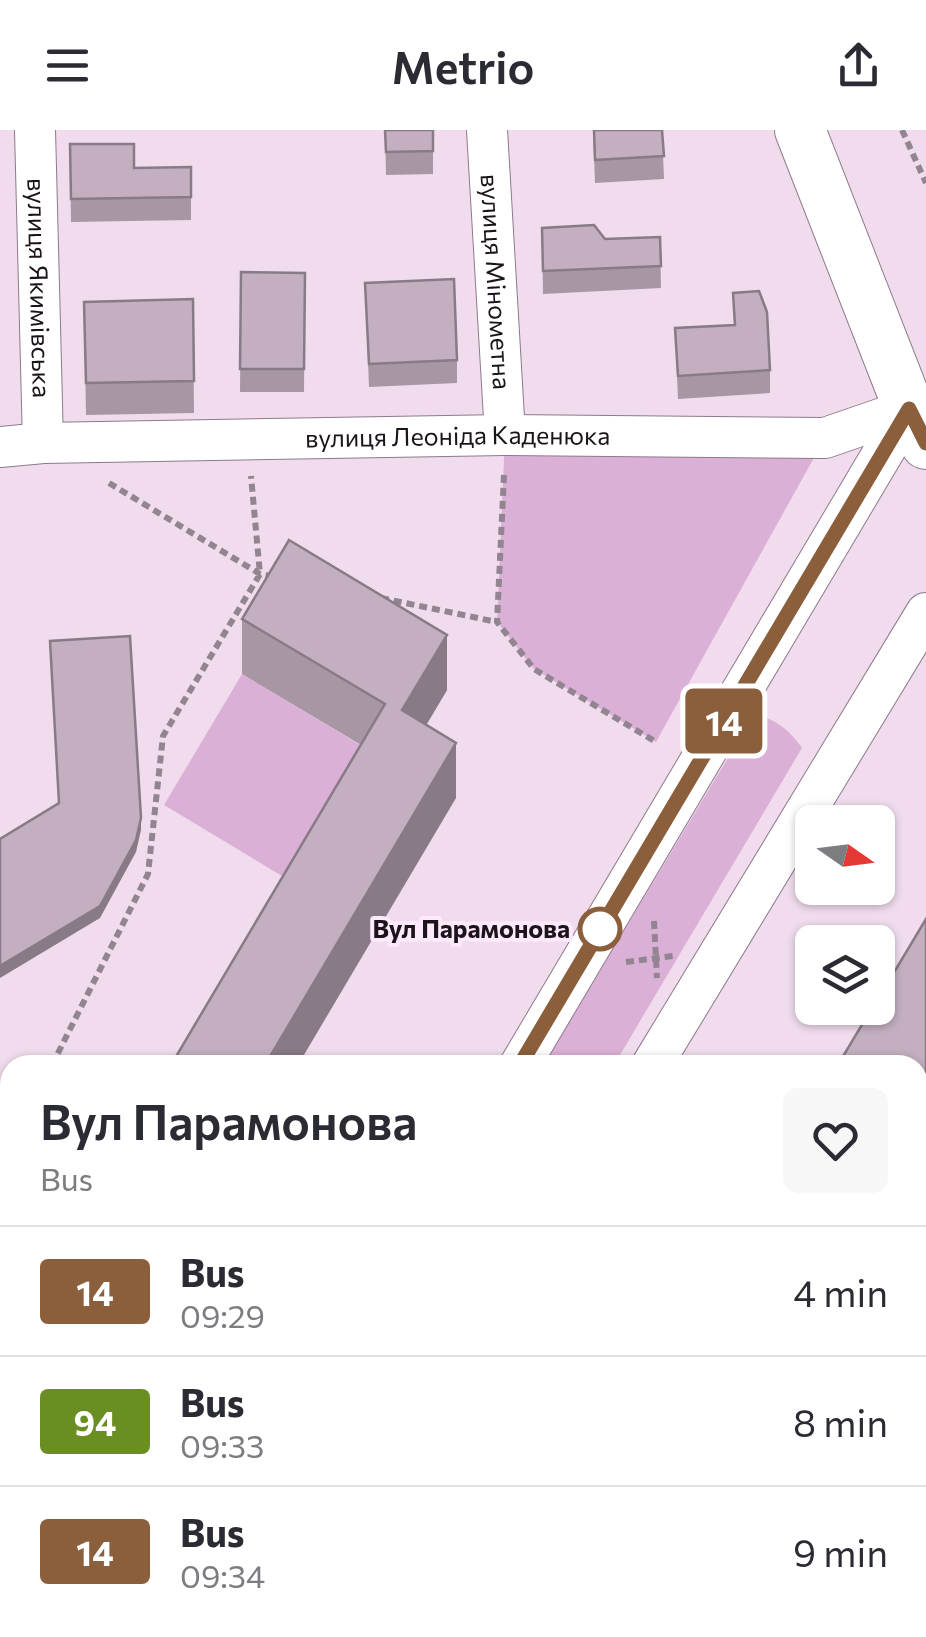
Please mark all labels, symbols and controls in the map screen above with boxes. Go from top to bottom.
icon: menu [40,38,95,93]
text: Metrio [392,38,534,93]
icon: share [831,38,886,93]
street label: вулиця Мінометна [476,173,518,390]
street label: вулиця Якимівська [22,178,58,398]
street label: вулиця Леоніда Каденюка [305,419,611,452]
line badge: 14 [679,688,769,754]
text: 14 [705,700,743,743]
north arrow [795,805,895,905]
map controls [795,805,895,1025]
marker: Вул Парамонова [579,908,621,950]
place label: Вул Парамонова [373,913,570,943]
button: layers [795,925,895,1025]
button: heart [783,1088,888,1193]
text: Вул Парамонова [40,1091,417,1150]
text: Bus [40,1158,93,1198]
text: Bus [180,1248,245,1295]
text: 4 min [793,1268,888,1315]
text: 14 [76,1270,114,1313]
text: 09:29 [180,1295,265,1335]
text: Bus [180,1378,245,1425]
text: 8 min [793,1398,888,1445]
text: 94 [73,1400,117,1443]
text: 09:33 [180,1425,264,1465]
text: Bus [180,1508,245,1555]
text: 9 min [793,1528,888,1575]
text: 14 [76,1530,114,1573]
text: 09:34 [180,1555,265,1595]

